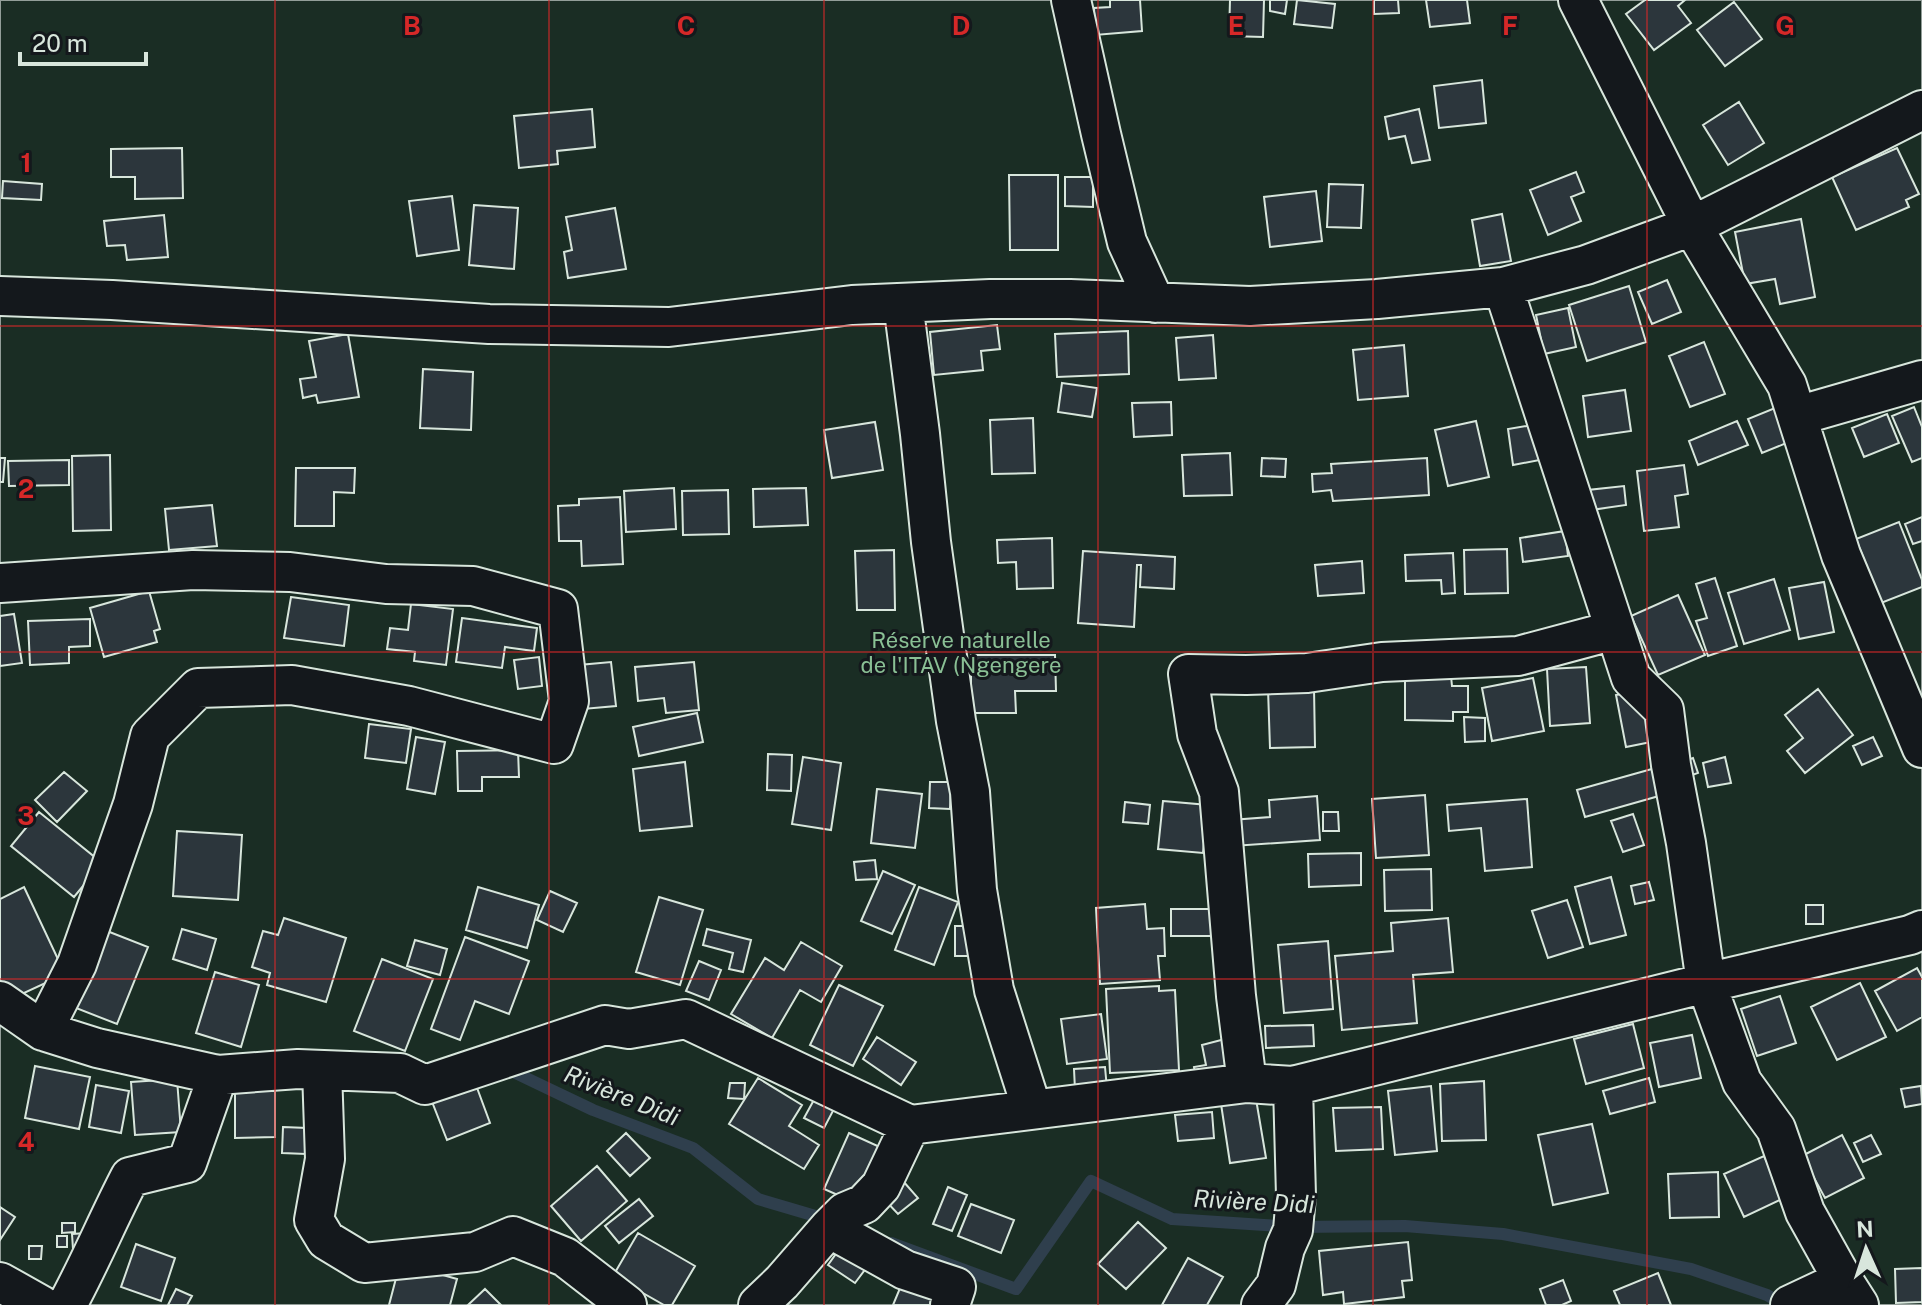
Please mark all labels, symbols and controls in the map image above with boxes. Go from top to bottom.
text: B [403,10,421,41]
text: C [677,10,695,41]
text: D [952,10,970,41]
text: E [1228,10,1244,41]
text: F [1502,10,1518,41]
text: G [1775,10,1795,41]
scale bar [20,16,146,66]
text: 20 m [32,29,88,57]
text: 1 [20,147,32,178]
text: 2 [18,473,34,504]
park label: Réserve naturelle de l'ITAV (Ngengere [861,627,1061,678]
text: 3 [17,800,35,831]
water label: Rivière Didi [560,1059,684,1131]
text: 4 [17,1126,35,1157]
water label: Rivière Didi [1193,1184,1315,1218]
north arrow [1826,1209,1906,1289]
text: N [1856,1216,1874,1242]

